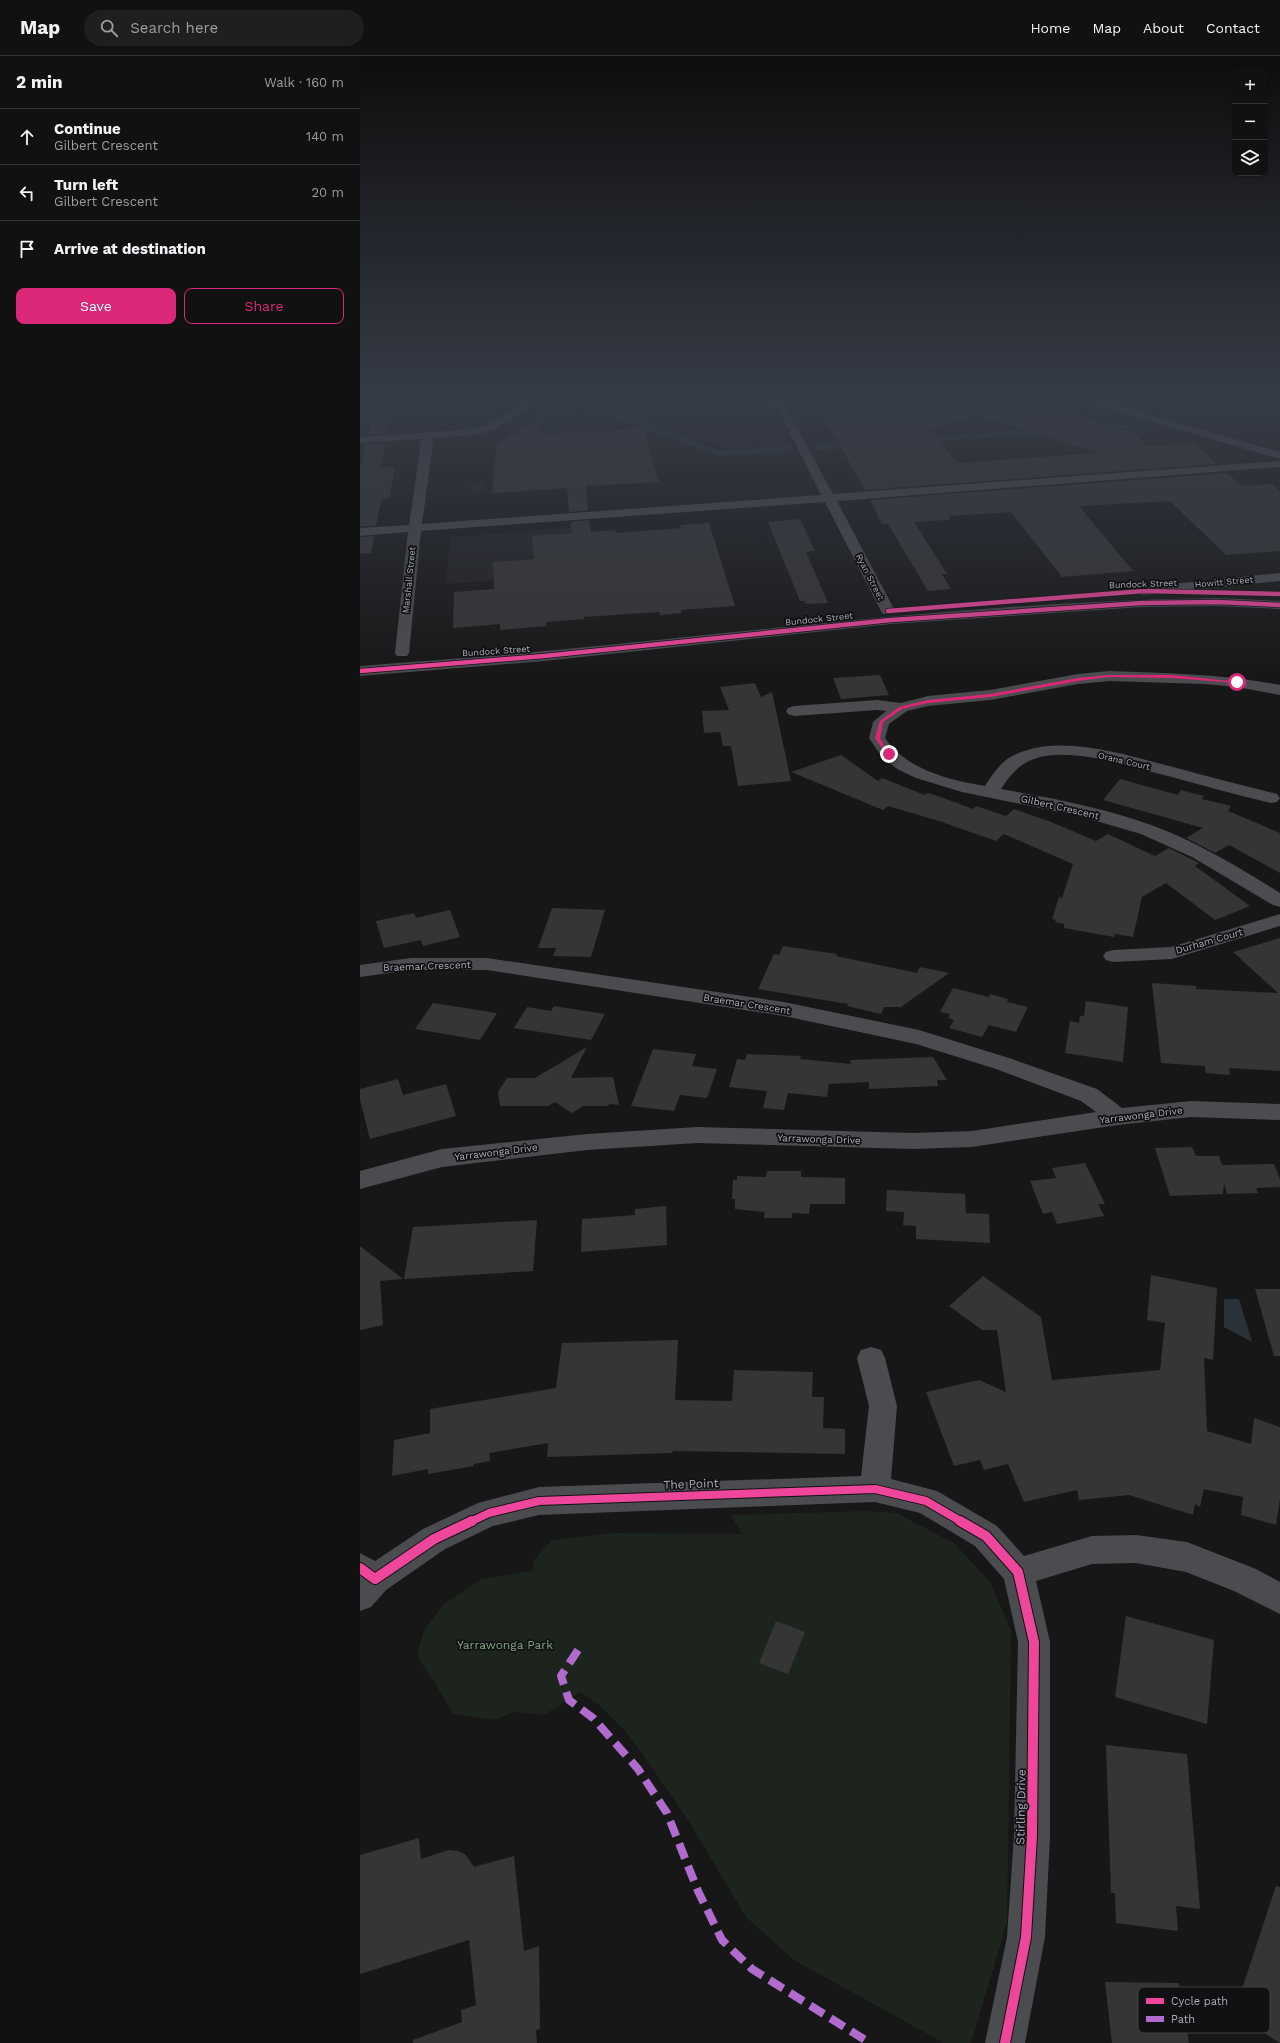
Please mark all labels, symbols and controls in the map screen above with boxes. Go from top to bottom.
search box [84,10,364,46]
text: Map [20,16,60,39]
icon: search [98,17,120,39]
text: Search here [130,19,218,37]
text: Home [1030,20,1070,36]
text: Map [1092,20,1121,36]
text: About [1143,20,1184,36]
text: Contact [1206,20,1260,36]
map controls [1232,68,1268,176]
button: + [1232,68,1268,104]
text: 2 min [16,72,62,92]
text: Walk · 160 m [264,75,344,90]
button: − [1232,104,1268,140]
text: Continue [54,120,121,138]
icon: ahead [16,126,38,148]
text: 140 m [306,129,344,144]
text: Gilbert Crescent [54,138,158,153]
button: layers [1232,140,1268,176]
text: Turn left [54,176,118,194]
icon: left [16,182,38,204]
text: 20 m [312,185,344,200]
text: Gilbert Crescent [54,194,158,209]
icon: arrive [16,238,38,260]
text: Arrive at destination [54,240,206,258]
button: Save [16,288,176,324]
button: Share [184,288,344,324]
street label: Marshall Street [401,546,417,614]
street label: Ryan Street [854,552,886,602]
street label: Howitt Street [1194,574,1254,590]
street label: Bundock Street [1109,578,1177,590]
street label: Bundock Street [785,610,854,628]
street label: Bundock Street [462,644,531,658]
route start [1228,673,1246,691]
route end [880,745,898,763]
street label: Orana Court [1097,750,1151,772]
street label: Gilbert Crescent [1020,793,1101,822]
street label: Durham Court [1174,926,1245,956]
street label: Braemar Crescent [383,959,472,973]
street label: Braemar Crescent [703,992,792,1016]
street label: Yarrawonga Drive [1099,1104,1183,1126]
street label: Yarrawonga Drive [777,1132,861,1146]
street label: Yarrawonga Drive [454,1141,538,1163]
street label: The Point [663,1476,719,1492]
park label: Yarrawonga Park [457,1638,553,1652]
street label: Stirling Drive [1013,1769,1029,1845]
legend [1138,1987,1270,2033]
text: Cycle path [1171,1995,1228,2008]
text: Path [1171,2013,1195,2026]

